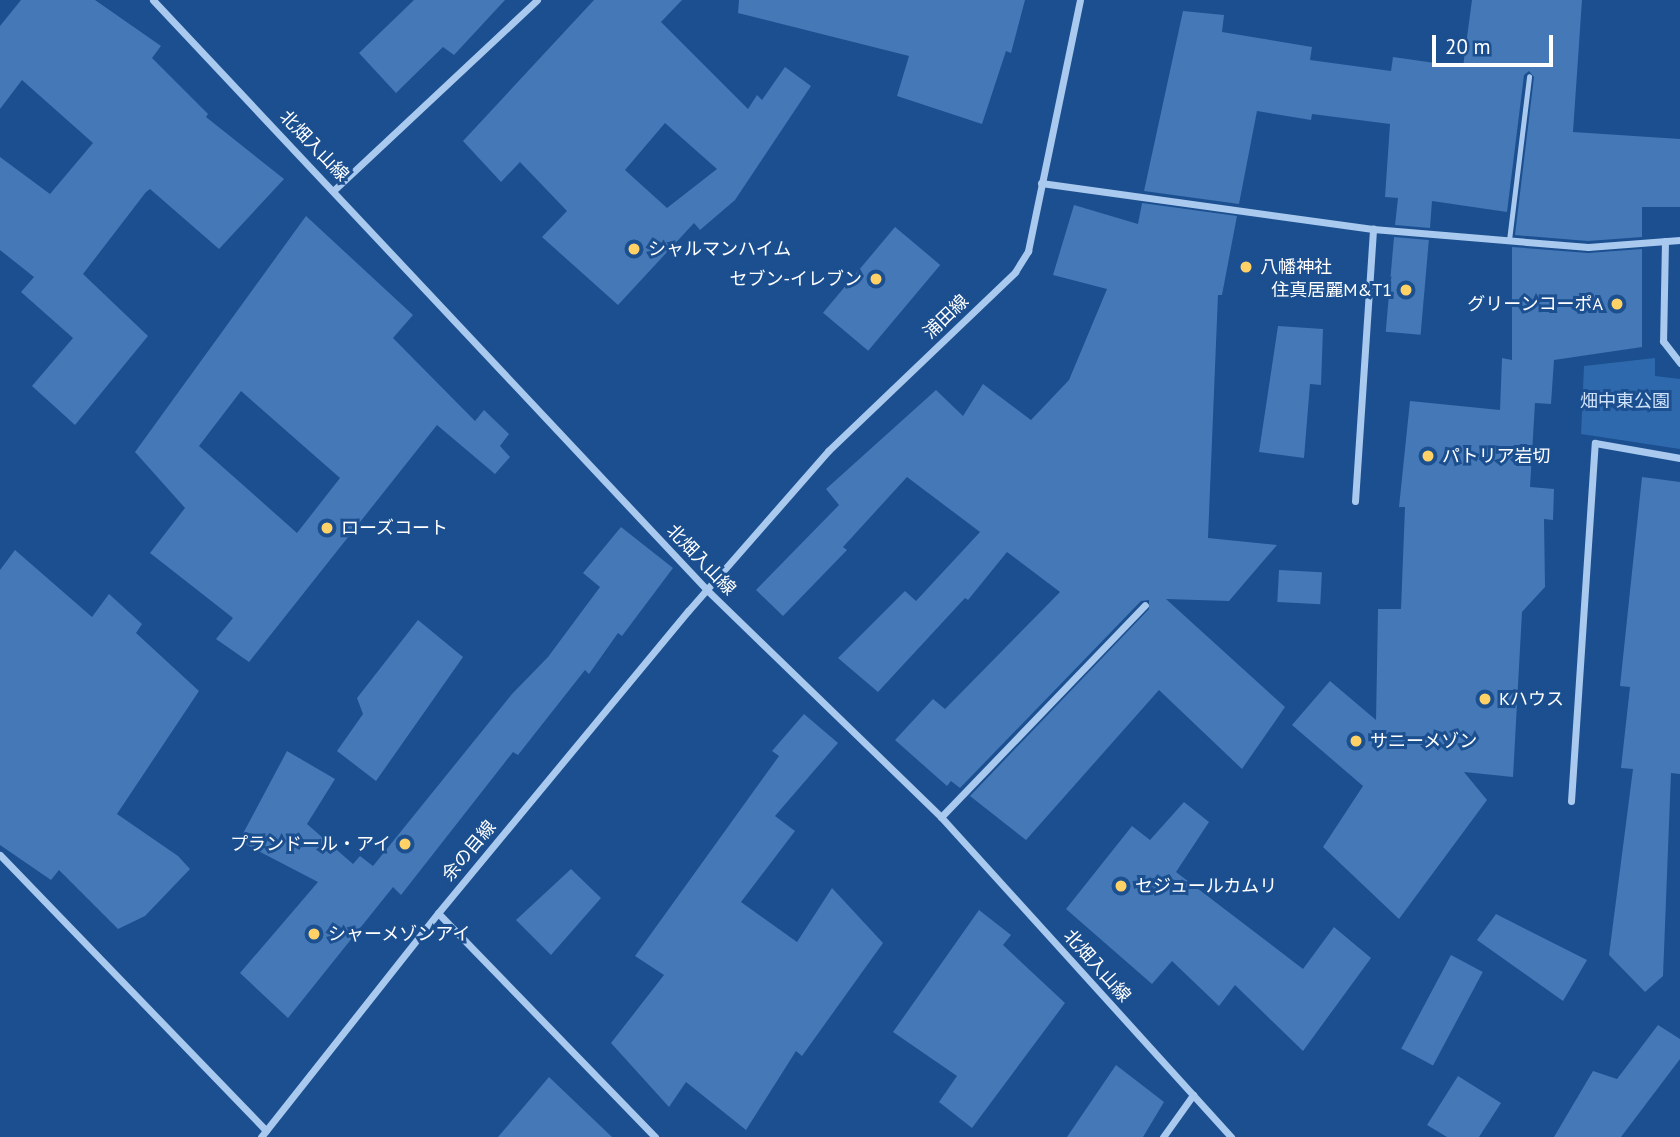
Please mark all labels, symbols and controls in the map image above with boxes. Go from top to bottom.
scale bar [1435,21,1556,65]
text: 20 m [1445,33,1491,60]
street label: 北畑入山線 [275,106,353,186]
place label: シャルマンハイム [648,238,792,260]
marker: シャルマンハイム [626,241,642,257]
place label: 八幡神社 [1260,256,1332,278]
marker: 八幡神社 [1238,259,1254,275]
place label: セブン-イレブン [730,268,862,290]
marker: セブン-イレブン [868,271,884,287]
place label: 住真居麗M&T1 [1271,279,1392,301]
marker: 住真居麗M&T1 [1398,282,1414,298]
street label: 浦田線 [919,290,973,344]
place label: グリーンコーポA [1466,293,1603,315]
marker: グリーンコーポA [1609,296,1625,312]
park label: 畑中東公園 [1580,390,1670,412]
place label: パトリア岩切 [1442,445,1550,467]
marker: パトリア岩切 [1420,448,1436,464]
place label: ローズコート [341,517,449,539]
marker: ローズコート [319,520,335,536]
street label: 北畑入山線 [662,520,740,600]
place label: Kハウス [1499,688,1564,710]
marker: Kハウス [1477,691,1493,707]
place label: サニーメゾン [1370,730,1478,752]
marker: サニーメゾン [1348,733,1364,749]
street label: 余の目線 [438,816,500,886]
place label: プランドール・アイ [229,833,391,855]
marker: プランドール・アイ [397,836,413,852]
place label: セジュールカムリ [1135,875,1279,897]
marker: セジュールカムリ [1113,878,1129,894]
place label: シャーメゾンアイ [328,923,472,945]
street label: 北畑入山線 [1059,925,1135,1007]
marker: シャーメゾンアイ [306,926,322,942]

